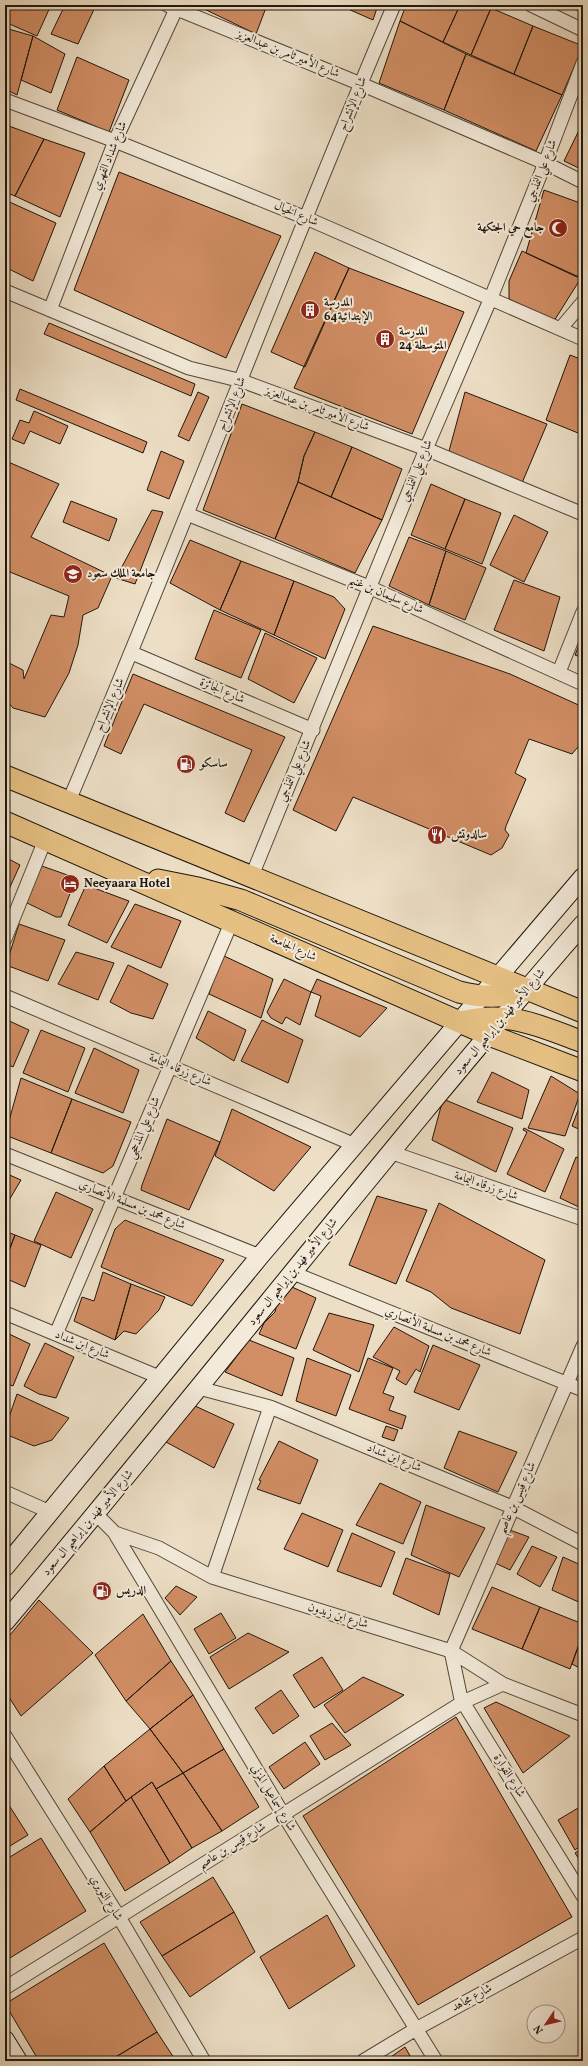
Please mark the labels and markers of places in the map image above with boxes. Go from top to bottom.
mosque icon: جامع حي الجتكهة [547,217,569,239]
place label: جامع حي الجتكهة [477,220,544,239]
place label: المدرسة الإبتدائية64 [324,295,373,325]
building icon: المدرسة الإبتدائية64 [299,299,321,321]
place label: المدرسة المتوسطة 24 [399,324,447,354]
building icon: المدرسة المتوسطة 24 [374,328,396,350]
school or university icon: جامعة الملك سعود [62,563,84,585]
place label: جامعة الملك سعود [87,566,155,582]
fuel station icon: ساسكو [175,753,197,775]
place label: ساسكو [198,756,228,772]
restaurant icon: سالدوتش [426,824,448,846]
place label: سالدوتش [451,827,487,843]
hotel icon: Neeyaara Hotel [59,873,81,895]
place label: Neeyaara Hotel [84,876,170,892]
fuel station icon: الدريس [91,1580,113,1602]
place label: الدريس [116,1583,146,1599]

